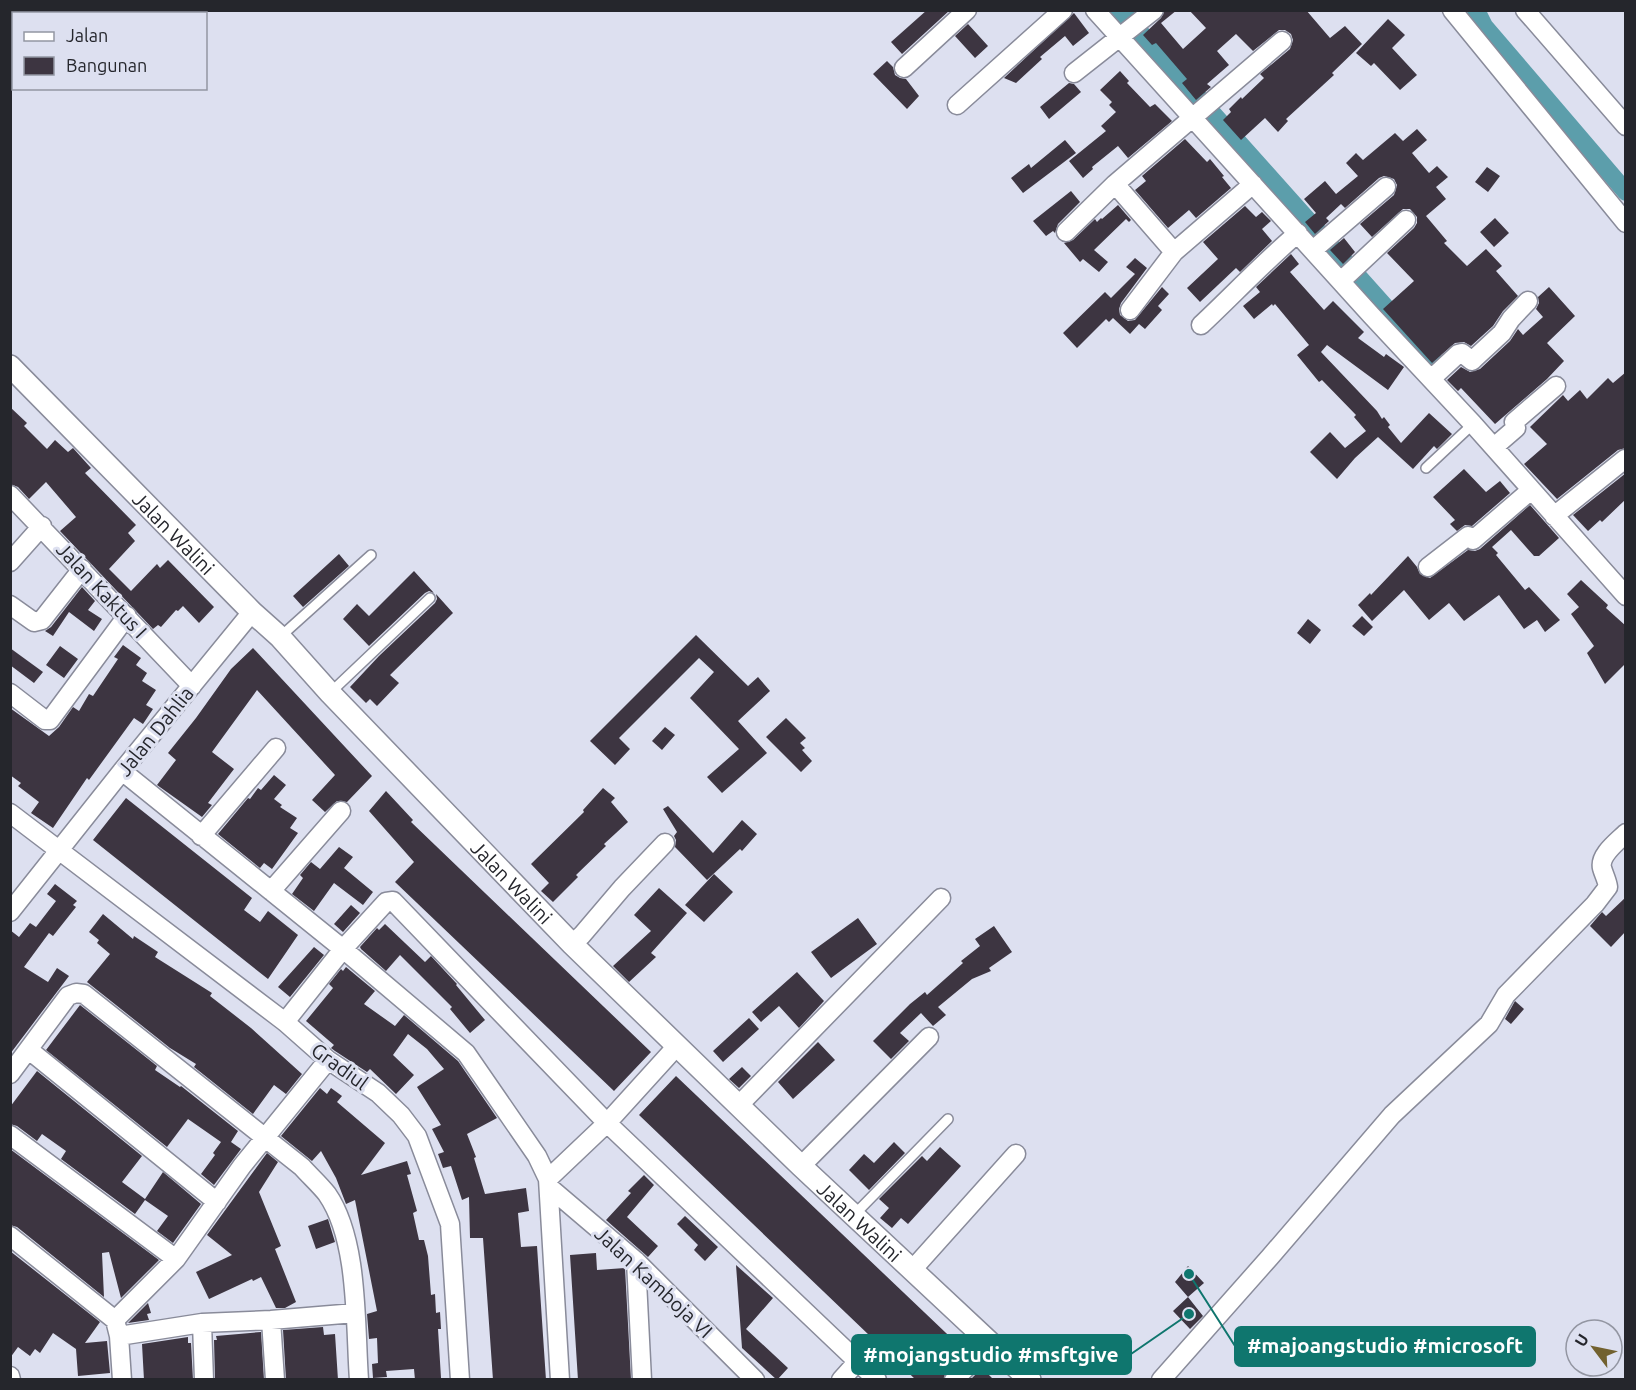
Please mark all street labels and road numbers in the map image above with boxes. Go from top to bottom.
street label: Jalan Walini [129,487,220,579]
street label: Jalan Kaktus I [52,538,152,642]
street label: Jalan Dahlia [112,682,198,780]
street label: Jalan Walini [467,836,557,928]
street label: Gradiul [307,1038,373,1094]
street label: Jalan Walini [813,1176,907,1266]
street label: Jalan Kamboja VI [590,1222,718,1342]

